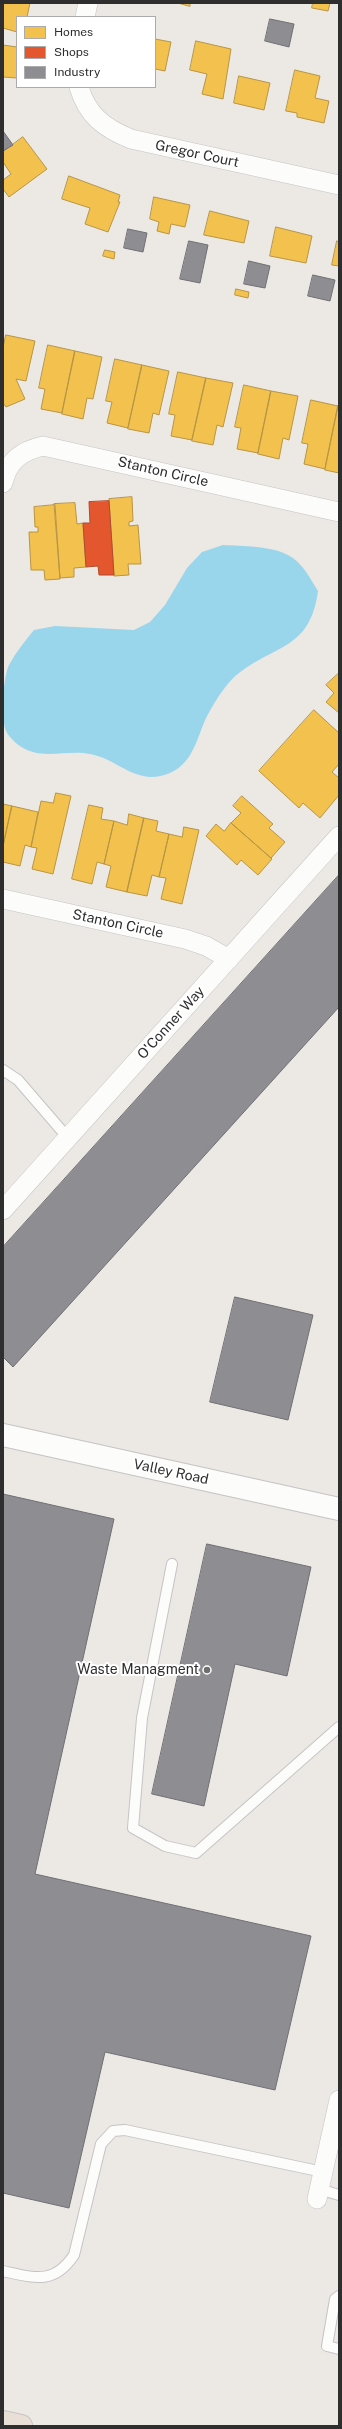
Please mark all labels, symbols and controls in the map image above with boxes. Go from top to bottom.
legend [16,16,156,88]
text: Homes [54,25,93,39]
text: Shops [54,45,89,59]
text: Industry [54,65,100,79]
street label: Gregor Court [154,137,240,171]
street label: Stanton Circle [116,453,210,491]
street label: Stanton Circle [71,906,165,942]
street label: O'Conner Way [134,983,208,1063]
street label: Valley Road [132,1456,210,1488]
place label: Waste Managment [77,1662,199,1678]
marker: Waste Managment [202,1665,212,1675]

